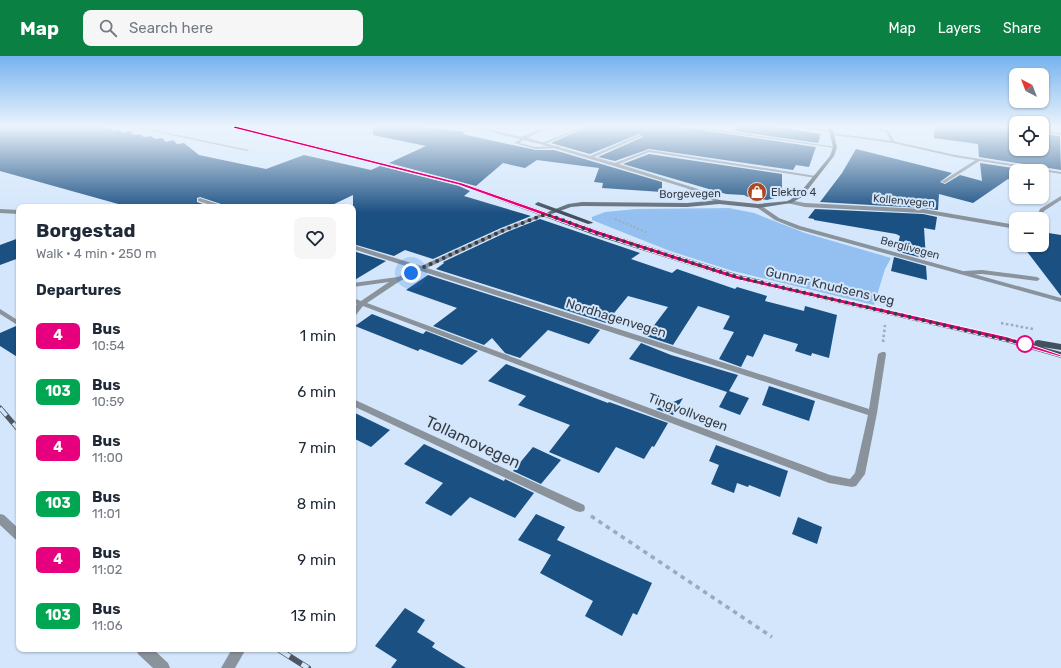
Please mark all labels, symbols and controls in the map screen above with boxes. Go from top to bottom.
search box [83,10,363,46]
text: Map [20,17,59,40]
icon: search [97,17,119,39]
text: Search here [129,19,213,37]
text: Map [889,20,916,37]
text: Layers [938,20,981,37]
text: Share [1003,20,1041,37]
north arrow [1009,68,1049,108]
map controls [1009,68,1049,252]
button: locate [1009,116,1049,156]
button: + [1009,164,1049,204]
shop icon: Elektro 4 [746,181,768,203]
place label: Elektro 4 [771,186,817,199]
street label: Borgevegen [659,187,721,201]
street label: Kollenvegen [873,192,935,210]
button: − [1009,212,1049,252]
button: heart [294,217,336,259]
text: Borgestad [36,219,135,242]
street label: Berglivegen [879,234,941,262]
text: Walk · 4 min · 250 m [36,246,157,261]
your location [401,263,421,283]
street label: Gunnar Knudsens veg [764,264,896,309]
text: Departures [36,281,121,299]
street label: Nordhagenvegen [564,296,668,341]
text: Bus [92,320,120,338]
text: 4 [53,327,63,344]
text: 1 min [300,327,336,345]
unlabelled marker [1016,335,1034,353]
text: 10:54 [92,338,125,353]
text: Bus [92,376,120,394]
text: 103 [45,383,71,400]
text: 6 min [297,383,336,401]
street label: Tingvollvegen [646,390,730,435]
text: 10:59 [92,394,125,409]
street label: Tollamovegen [423,412,523,472]
text: Bus [92,432,120,450]
text: 4 [53,439,63,456]
text: 7 min [299,439,336,457]
text: 11:00 [92,450,123,465]
text: Bus [92,488,120,506]
text: 103 [45,495,71,512]
text: 8 min [297,495,336,513]
text: 11:01 [92,506,120,521]
text: Bus [92,544,120,562]
text: 4 [53,551,63,568]
text: 9 min [297,551,336,569]
text: 11:02 [92,562,122,577]
text: Bus [92,600,120,618]
text: 103 [45,607,71,624]
text: 13 min [291,607,336,625]
text: 11:06 [92,618,123,633]

